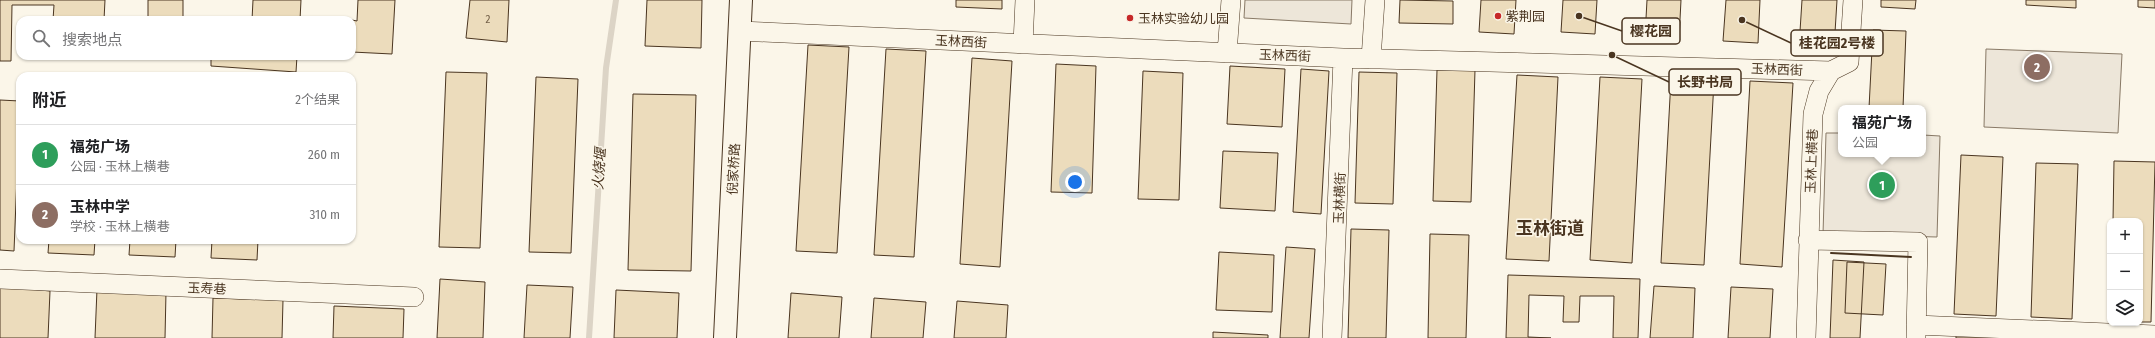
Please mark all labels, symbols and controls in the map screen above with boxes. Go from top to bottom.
place label: 紫荆园 [1506,9,1545,24]
place label: 玉林实验幼儿园 [1138,11,1229,26]
marker: 紫荆园 [1493,11,1503,21]
house number: 2 [486,13,491,26]
marker: 玉林实验幼儿园 [1125,13,1135,23]
search box [16,16,356,60]
callout: 樱花园 [1622,18,1680,44]
text: 樱花园 [1630,23,1672,40]
icon: search [30,27,52,49]
callout: 桂花园2号楼 [1791,30,1883,56]
text: 搜索地点 [62,31,122,49]
street label: 玉林西街 [935,33,987,50]
text: 桂花园2号楼 [1799,35,1875,52]
street label: 玉林西街 [1259,47,1311,64]
pin: 2 [2024,52,2050,82]
street label: 玉林西街 [1751,61,1803,78]
callout: 长野书局 [1669,69,1741,95]
text: 长野书局 [1677,74,1733,91]
text: 附近 [32,90,66,111]
text: 2个结果 [295,92,340,107]
popup [1838,105,1926,157]
text: 福苑广场 [1852,114,1912,132]
street label: 玉林上横巷 [1803,128,1820,194]
text: 公园 [1852,135,1878,150]
text: 福苑广场 [70,138,130,156]
street label: 倪家桥路 [725,143,742,195]
water label: 火烧堰 [590,145,610,191]
text: 1 [42,147,48,162]
text: 260 m [308,147,340,162]
text: 公园 · 玉林上横巷 [70,159,170,174]
pin: 1 [1869,170,1895,200]
your location [1065,172,1085,192]
street label: 玉林横街 [1331,172,1348,224]
text: 玉林中学 [70,198,130,216]
text: 2 [42,207,48,222]
text: 310 m [310,207,340,222]
district label: 玉林街道 [1516,218,1584,239]
map controls [2107,218,2143,326]
button: + [2107,218,2143,254]
text: 学校 · 玉林上横巷 [70,219,170,234]
button: − [2107,254,2143,290]
street label: 玉寿巷 [187,280,227,297]
button: layers [2107,290,2143,326]

